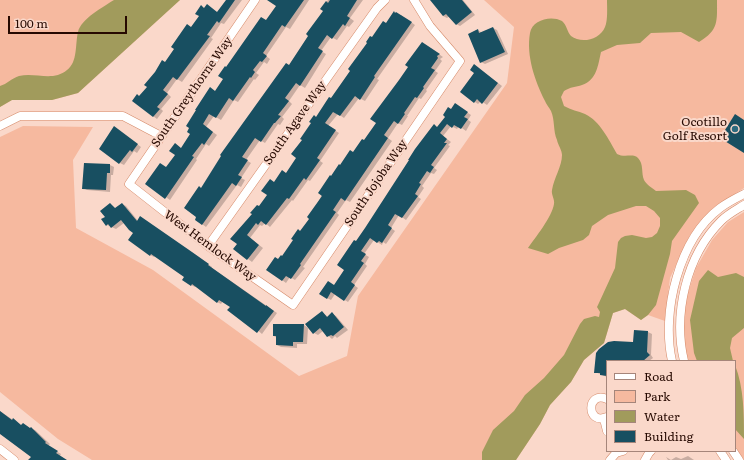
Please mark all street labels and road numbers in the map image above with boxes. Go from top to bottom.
street label: South Greythorne Way [148,34,236,150]
street label: South Agave Way [261,78,329,168]
street label: South Jojoba Way [342,137,410,229]
street label: West Hemlock Way [161,208,259,284]

